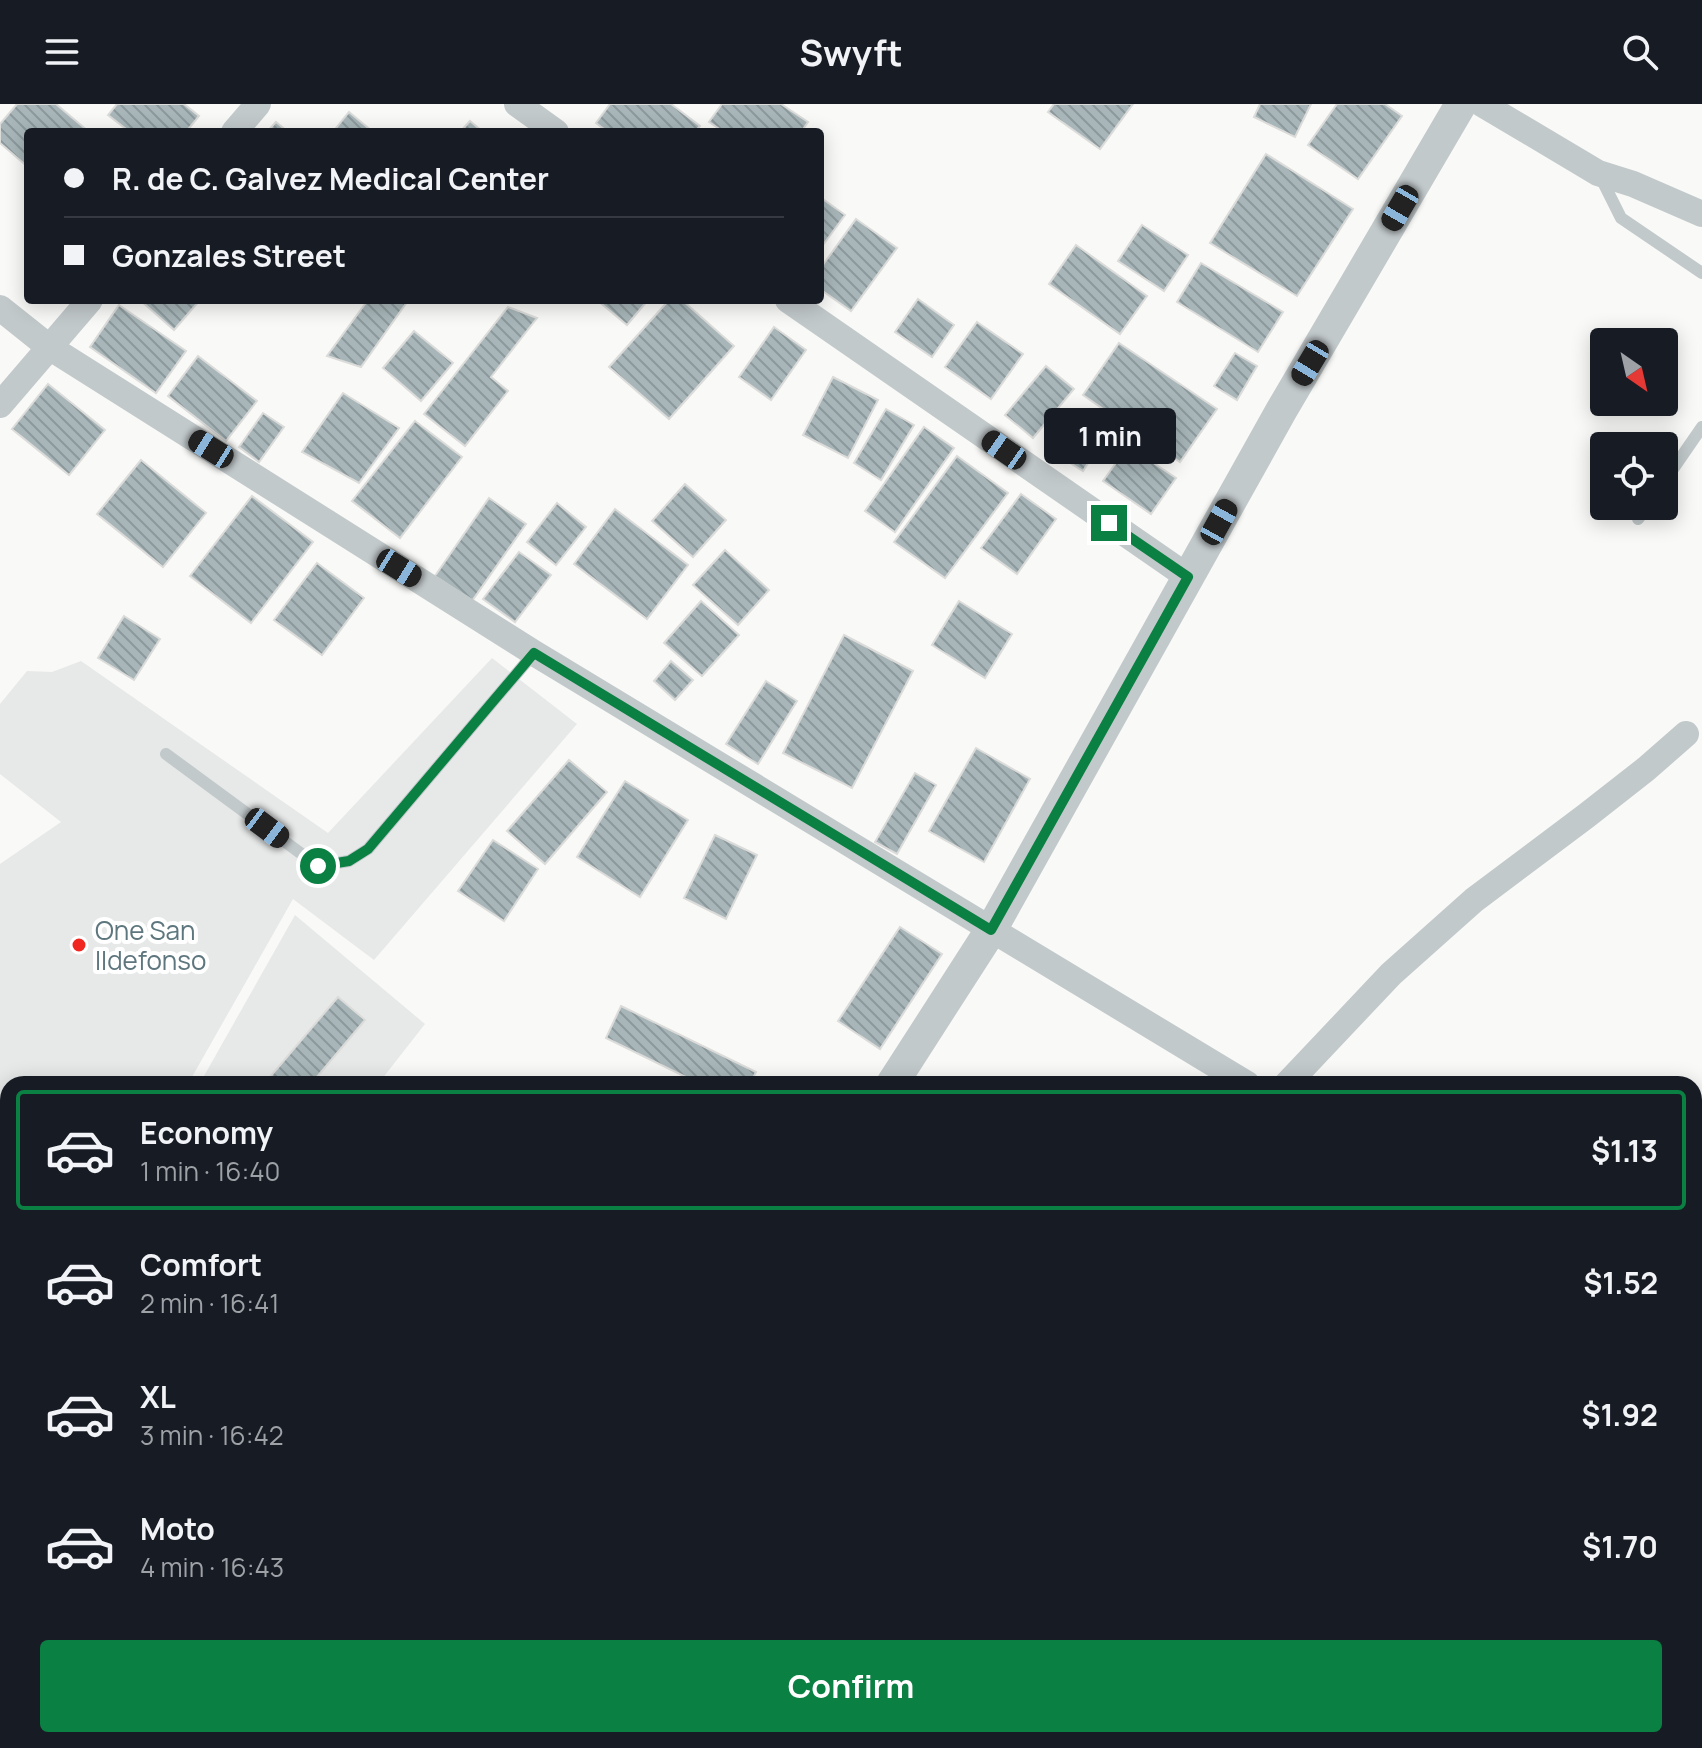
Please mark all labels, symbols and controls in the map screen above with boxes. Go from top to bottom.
text: Swyft [799,28,903,77]
icon: menu [40,30,84,74]
icon: search [1618,30,1662,74]
text: R. de C. Galvez Medical Center [112,158,549,199]
car [1378,181,1422,235]
text: Gonzales Street [112,235,346,276]
north arrow [1590,328,1678,416]
map controls [1590,328,1678,520]
car [1287,336,1333,390]
callout: 1 min [1043,407,1175,463]
text: 1 min [1078,418,1142,454]
car [184,426,238,472]
car [977,426,1031,474]
button: locate [1590,432,1678,520]
car [1197,495,1241,549]
route end [1091,505,1127,541]
car [372,545,426,591]
car [241,804,293,852]
route start [300,848,336,884]
place label: One San Ildefonso [95,912,206,978]
marker: One San Ildefonso [70,936,88,954]
text: Economy [140,1112,273,1153]
icon: car [44,1114,116,1186]
text: $1.13 [1591,1130,1658,1171]
text: 1 min · 16:40 [140,1153,280,1189]
text: Comfort [140,1244,262,1285]
icon: car [44,1246,116,1318]
text: $1.52 [1583,1262,1658,1303]
text: 2 min · 16:41 [140,1285,279,1321]
text: XL [140,1376,176,1417]
icon: car [44,1378,116,1450]
text: $1.92 [1582,1394,1658,1435]
text: 3 min · 16:42 [140,1417,284,1453]
text: Moto [140,1508,215,1549]
icon: car [44,1510,116,1582]
text: $1.70 [1582,1526,1658,1567]
text: 4 min · 16:43 [140,1549,284,1585]
button: Confirm [40,1640,1662,1732]

